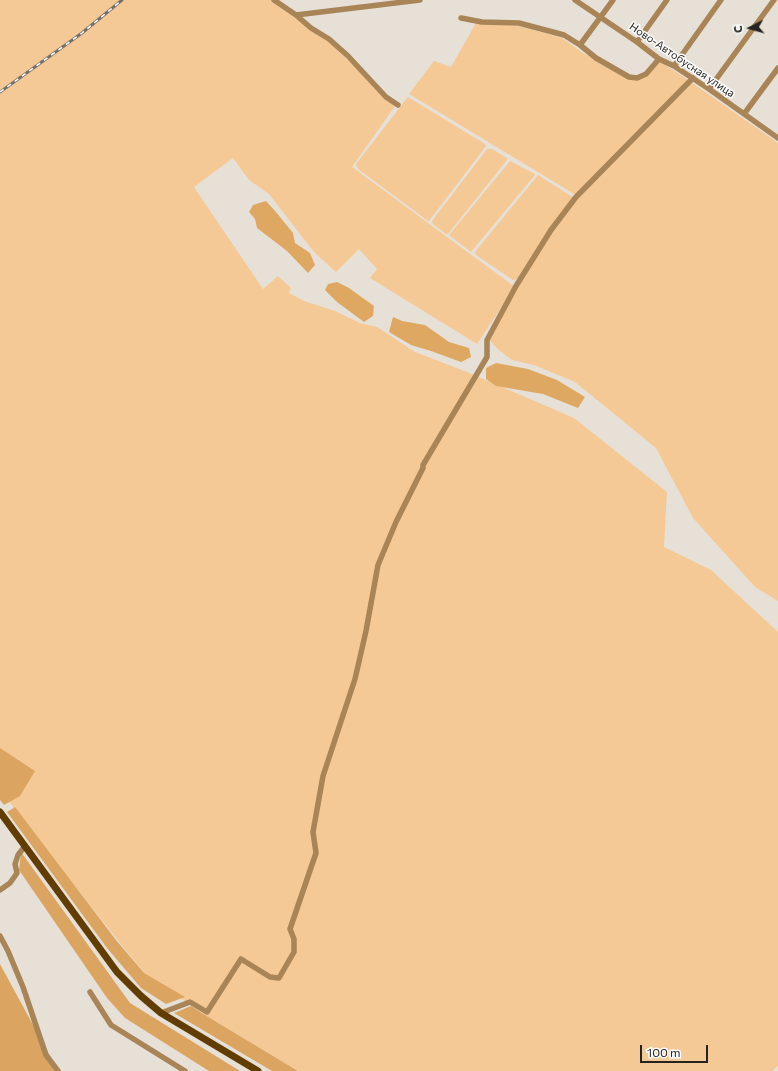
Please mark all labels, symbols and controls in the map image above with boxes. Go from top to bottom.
north arrow [730,8,770,48]
street label: Ново-Автобусная улица [627,20,737,100]
text: С [731,25,744,34]
scale bar [642,1037,710,1063]
text: 100 m [647,1045,681,1059]

